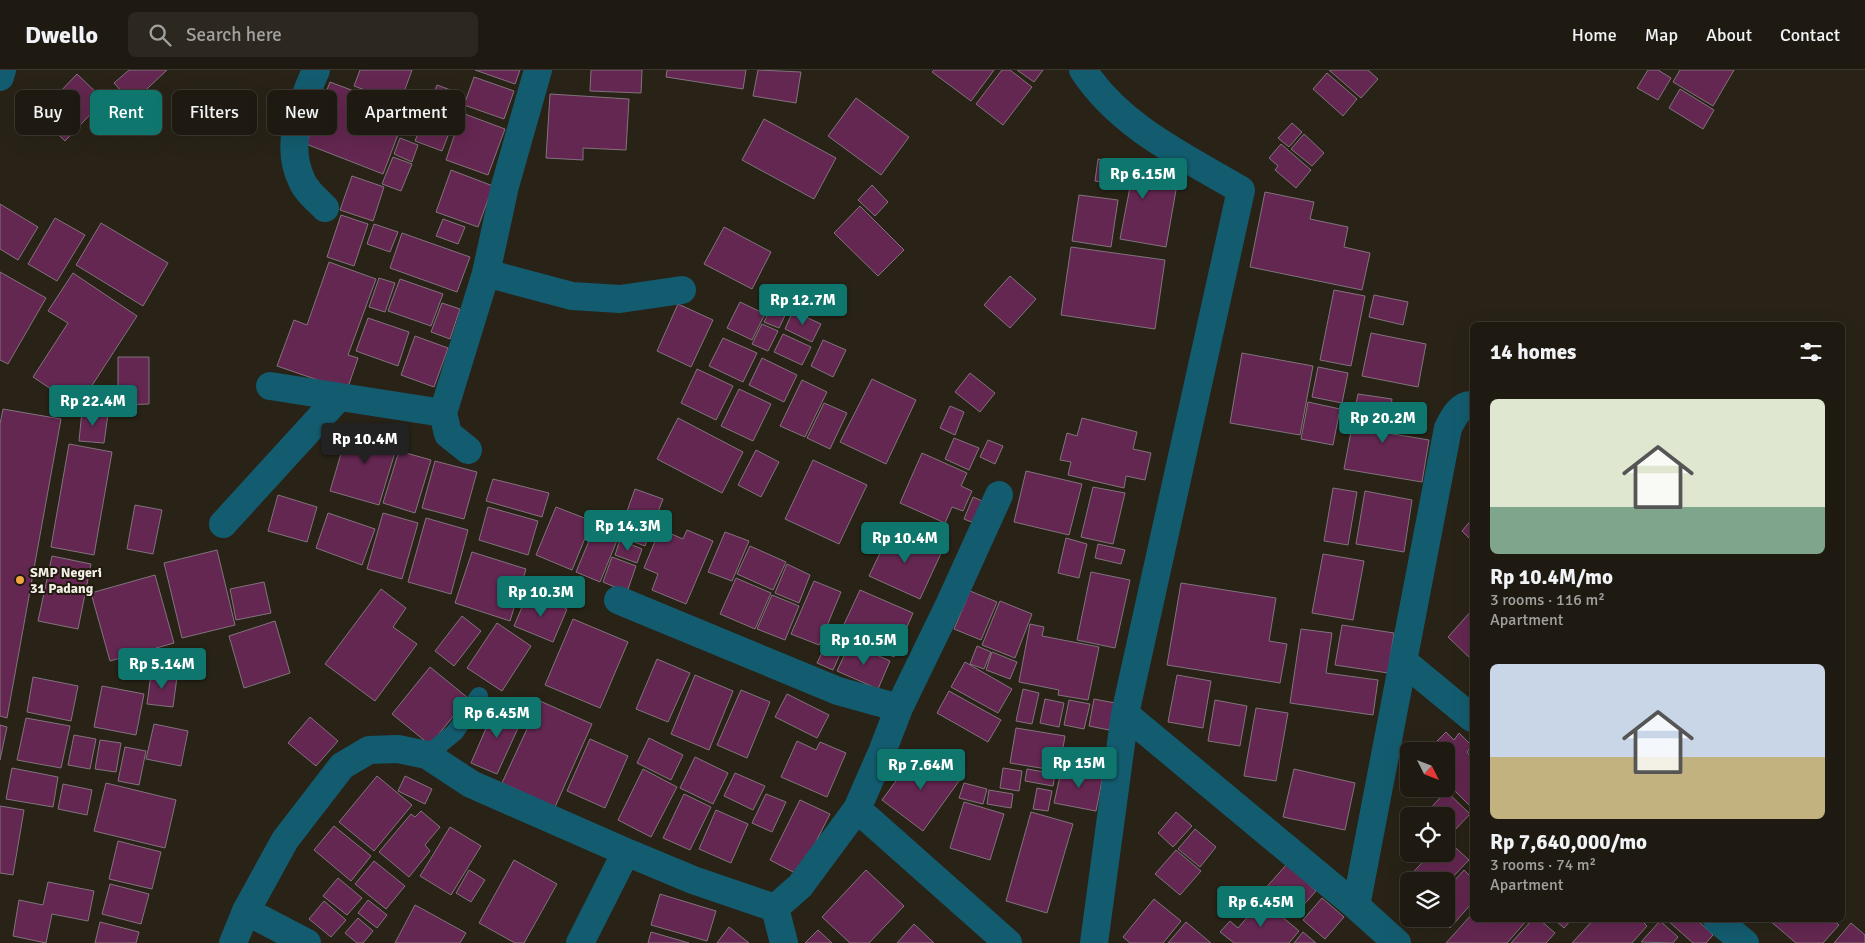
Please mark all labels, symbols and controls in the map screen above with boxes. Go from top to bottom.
search box [128,12,478,57]
text: Dwello [25,20,98,50]
icon: search [146,21,174,49]
text: Search here [186,23,282,47]
text: Home [1572,24,1617,46]
text: Map [1645,24,1678,46]
text: About [1706,24,1752,46]
text: Contact [1780,24,1840,46]
chip: Buy [15,90,80,135]
chip: Rent [90,90,162,135]
chip: Filters [172,90,257,135]
chip: New [267,90,337,135]
chip: Apartment [347,90,465,135]
pin: Rp 6.15M [1091,158,1195,200]
text: Rp 6.15M [1110,164,1176,184]
pin: Rp 12.7M [751,284,855,326]
text: Rp 12.7M [770,290,836,310]
icon: filters [1797,338,1825,366]
text: 14 homes [1490,339,1576,365]
pin: Rp 22.4M [41,384,145,427]
text: Rp 22.4M [60,391,126,411]
pin: Rp 20.2M [1331,402,1435,444]
text: Rp 20.2M [1350,408,1416,428]
pin: Rp 10.4M [313,422,417,465]
text: Rp 10.4M [332,429,398,449]
icon: home [1613,432,1703,522]
pin: Rp 14.3M [576,510,680,552]
text: Rp 14.3M [595,516,661,536]
pin: Rp 10.4M [853,522,957,564]
text: Rp 10.4M [872,528,938,548]
place label: SMP Negeri 31 Padang [30,564,102,597]
text: Rp 10.4M/mo [1490,564,1613,590]
marker: SMP Negeri 31 Padang [14,574,26,586]
pin: Rp 10.3M [489,576,593,618]
text: Rp 10.3M [508,582,574,602]
text: 3 rooms · 116 m² [1490,590,1605,610]
text: Apartment [1490,610,1563,630]
pin: Rp 10.5M [812,624,916,666]
text: Rp 10.5M [831,630,897,650]
pin: Rp 5.14M [110,648,214,690]
text: Rp 5.14M [129,654,195,674]
pin: Rp 6.45M [445,696,549,739]
icon: home [1613,697,1703,787]
text: Rp 6.45M [464,703,530,723]
north arrow [1400,742,1455,798]
map controls [1400,742,1455,927]
pin: Rp 15M [1038,746,1120,789]
pin: Rp 7.64M [869,748,973,791]
text: Rp 15M [1053,753,1105,773]
text: Rp 7.64M [888,755,954,775]
button: locate [1400,807,1455,862]
text: Rp 7,640,000/mo [1490,829,1647,855]
text: 3 rooms · 74 m² [1490,855,1596,875]
button: layers [1400,872,1455,927]
text: Apartment [1490,875,1563,895]
pin: Rp 6.45M [1209,886,1313,928]
text: Rp 6.45M [1228,892,1294,912]

